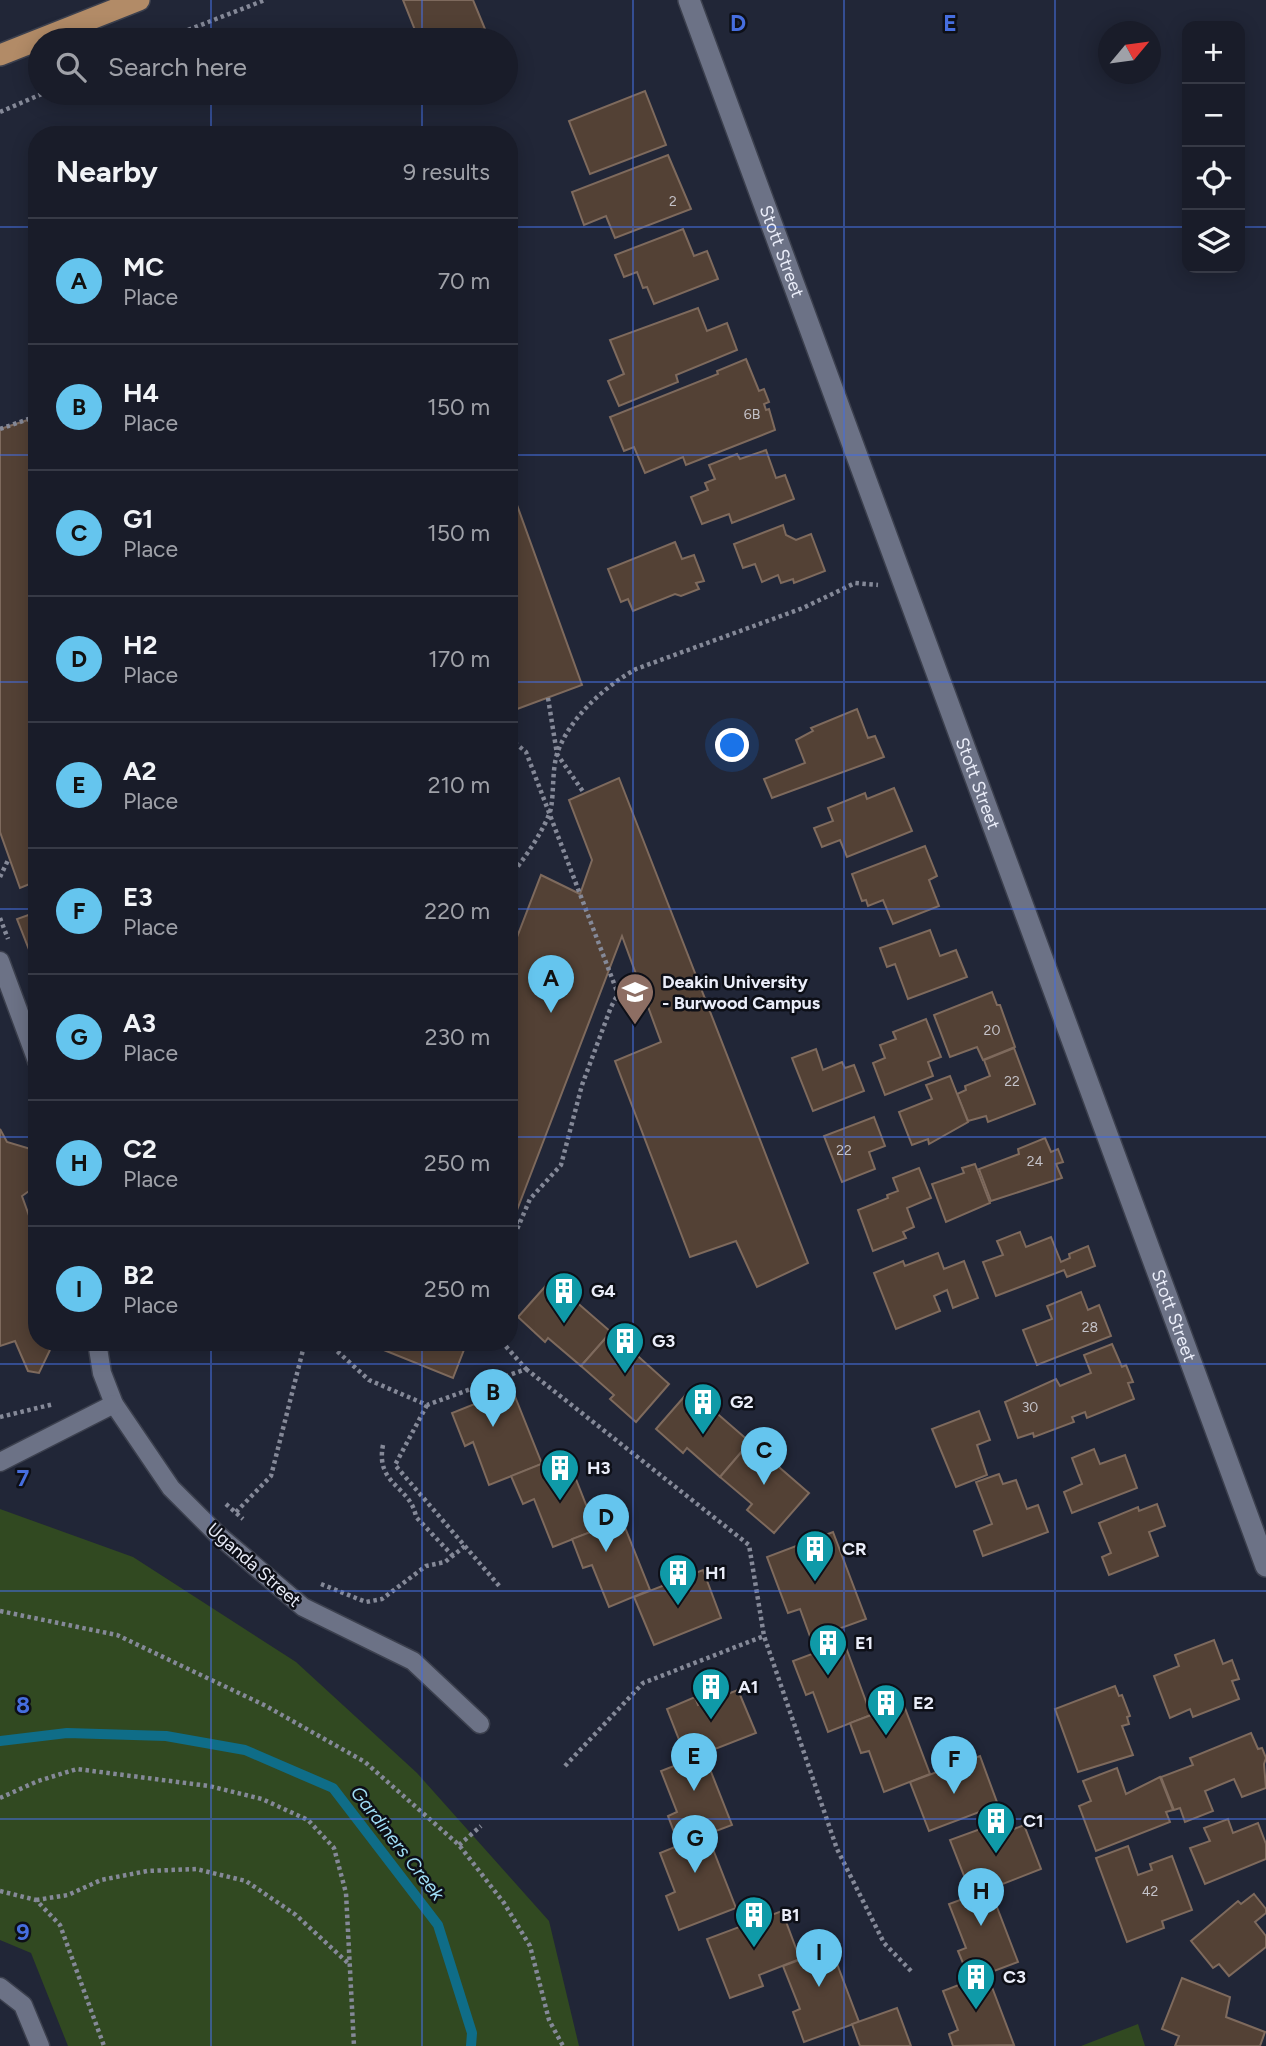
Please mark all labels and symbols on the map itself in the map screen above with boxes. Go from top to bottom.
text: D [730,9,746,37]
text: E [943,9,957,37]
north arrow [1098,21,1161,84]
house number: 2 [669,193,677,210]
street label: Stott Street [755,202,809,301]
house number: 6B [744,406,760,423]
your location [715,728,749,762]
street label: Stott Street [951,734,1005,833]
pin: A [528,955,574,1013]
school or university icon: Deakin University - Burwood Campus [614,971,656,1026]
place label: Deakin University - Burwood Campus [662,971,821,1014]
house number: 20 [984,1022,1000,1039]
house number: 22 [1004,1073,1020,1090]
house number: 22 [836,1142,852,1159]
house number: 24 [1027,1153,1044,1170]
street label: Stott Street [1147,1266,1201,1365]
building icon: G4 [543,1270,585,1325]
place label: G4 [591,1280,616,1302]
house number: 28 [1082,1319,1098,1336]
building icon: G3 [604,1320,646,1375]
place label: G3 [652,1330,675,1352]
pin: B [470,1369,516,1427]
building icon: G2 [682,1381,724,1436]
place label: G2 [730,1391,754,1413]
house number: 30 [1022,1399,1038,1416]
pin: C [741,1427,787,1485]
building icon: H3 [539,1447,581,1502]
place label: H3 [587,1457,611,1479]
text: 7 [17,1464,30,1492]
pin: D [583,1494,629,1552]
street label: Uganda Street [203,1518,306,1612]
building icon: CR [794,1528,836,1583]
place label: CR [842,1538,867,1560]
building icon: H1 [657,1552,699,1607]
place label: H1 [705,1562,726,1584]
building icon: E1 [807,1622,849,1677]
place label: E1 [855,1632,873,1654]
building icon: A1 [690,1666,732,1721]
place label: A1 [738,1676,758,1698]
building icon: E2 [865,1682,907,1737]
text: 8 [16,1691,30,1719]
place label: E2 [913,1692,934,1714]
pin: E [671,1733,717,1791]
pin: F [931,1736,977,1794]
water label: Gardiners Creek [346,1782,450,1906]
building icon: C1 [975,1800,1017,1855]
place label: C1 [1023,1810,1044,1832]
pin: G [672,1815,718,1873]
pin: H [958,1868,1004,1926]
house number: 42 [1142,1883,1158,1900]
building icon: B1 [733,1894,775,1949]
place label: B1 [781,1904,800,1926]
text: 9 [16,1918,30,1946]
pin: I [796,1929,842,1987]
building icon: C3 [955,1956,997,2011]
place label: C3 [1003,1966,1026,1988]

